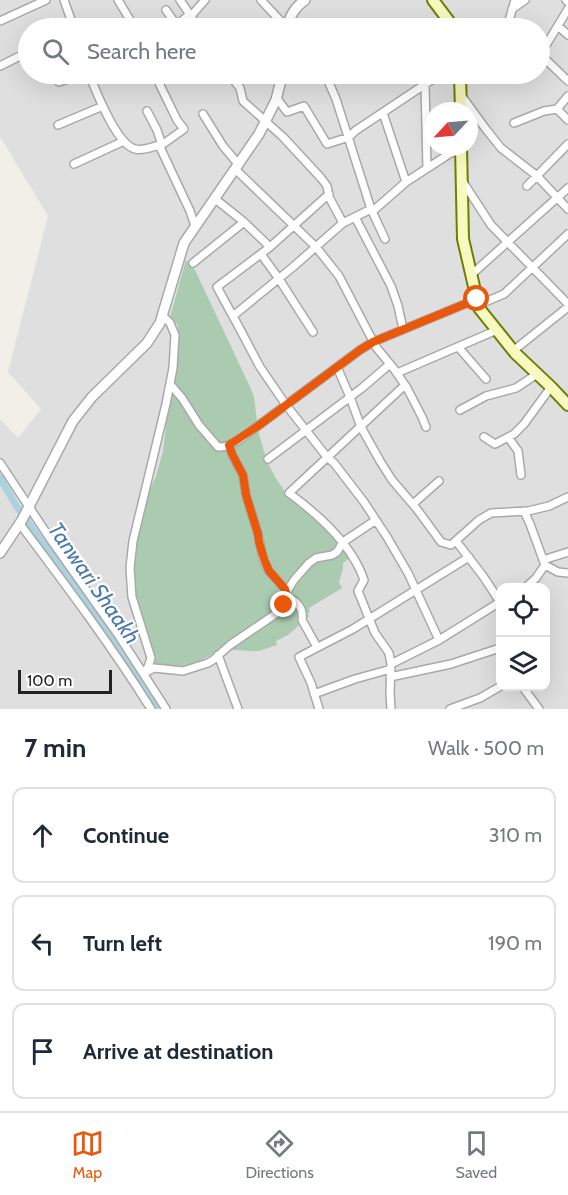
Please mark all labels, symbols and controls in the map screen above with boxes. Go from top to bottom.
search box [18,18,550,84]
icon: search [39,35,72,68]
text: Search here [87,38,196,65]
north arrow [424,102,478,156]
route start [463,285,489,311]
water label: Tanwari Shaakh [42,517,146,649]
map controls [496,583,550,691]
button: locate [496,583,550,637]
route end [270,591,296,617]
button: layers [496,637,550,691]
scale bar [18,667,112,694]
text: 100 m [27,671,72,690]
text: 7 min [24,732,86,764]
text: Walk · 500 m [428,736,544,760]
icon: ahead [26,819,59,852]
text: Continue [83,822,169,849]
text: 310 m [489,823,542,847]
icon: left [26,927,59,960]
text: Turn left [83,930,162,957]
text: 190 m [488,931,542,955]
icon: arrive [26,1035,59,1068]
text: Arrive at destination [83,1038,273,1065]
tab: Map [71,1127,104,1182]
tab: Directions [246,1127,314,1182]
tab: Saved [456,1127,497,1182]

